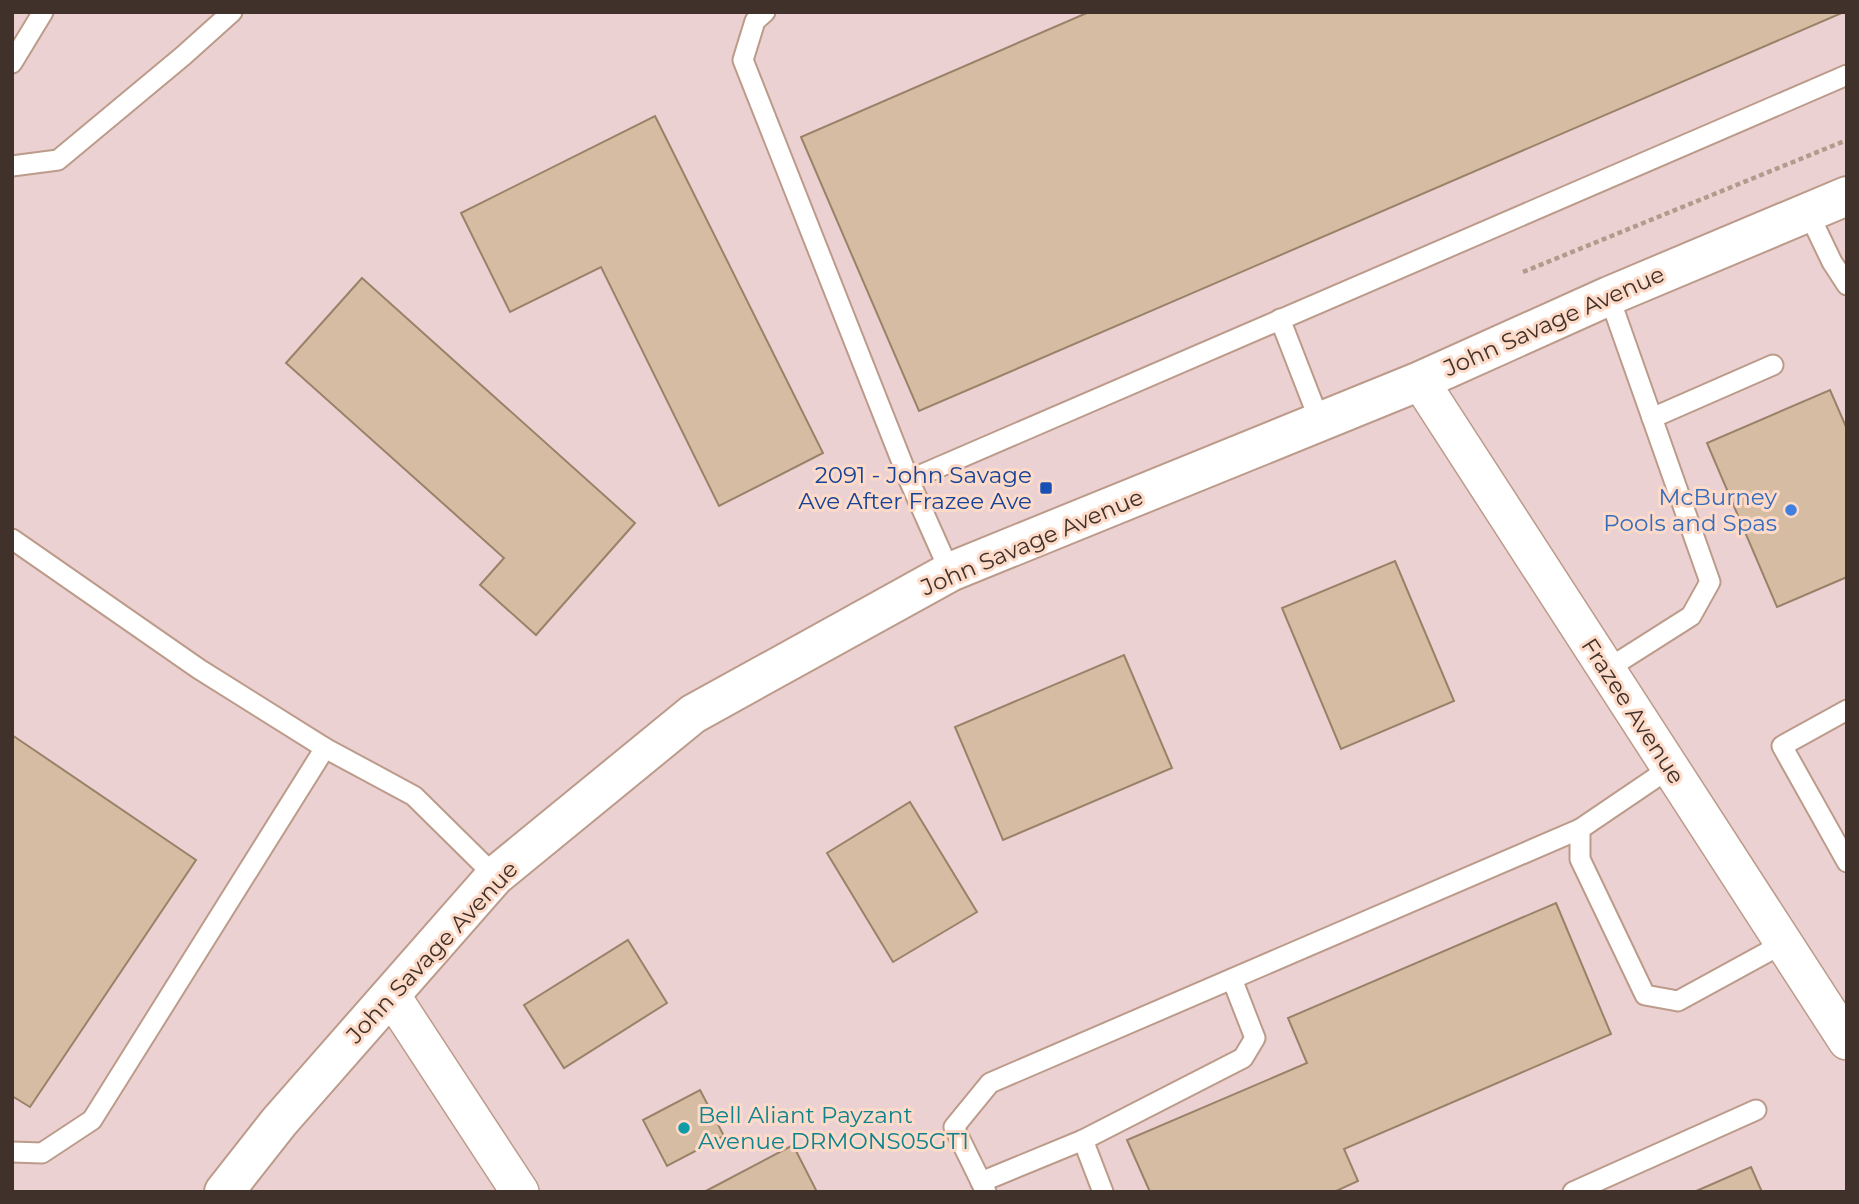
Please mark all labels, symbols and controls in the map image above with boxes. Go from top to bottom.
street label: John Savage Avenue [1438,260,1669,383]
place label: 2091 - John Savage Ave After Frazee Ave [798,461,1032,515]
marker: 2091 - John Savage Ave After Frazee Ave [1038,480,1054,496]
street label: John Savage Avenue [916,482,1147,602]
place label: McBurney Pools and Spas [1603,483,1778,537]
marker: McBurney Pools and Spas [1783,502,1799,518]
street label: Frazee Avenue [1575,633,1691,789]
street label: John Savage Avenue [340,855,524,1050]
place label: Bell Aliant Payzant Avenue DRMONS05GT1 [698,1101,969,1155]
marker: Bell Aliant Payzant Avenue DRMONS05GT1 [676,1120,692,1136]

